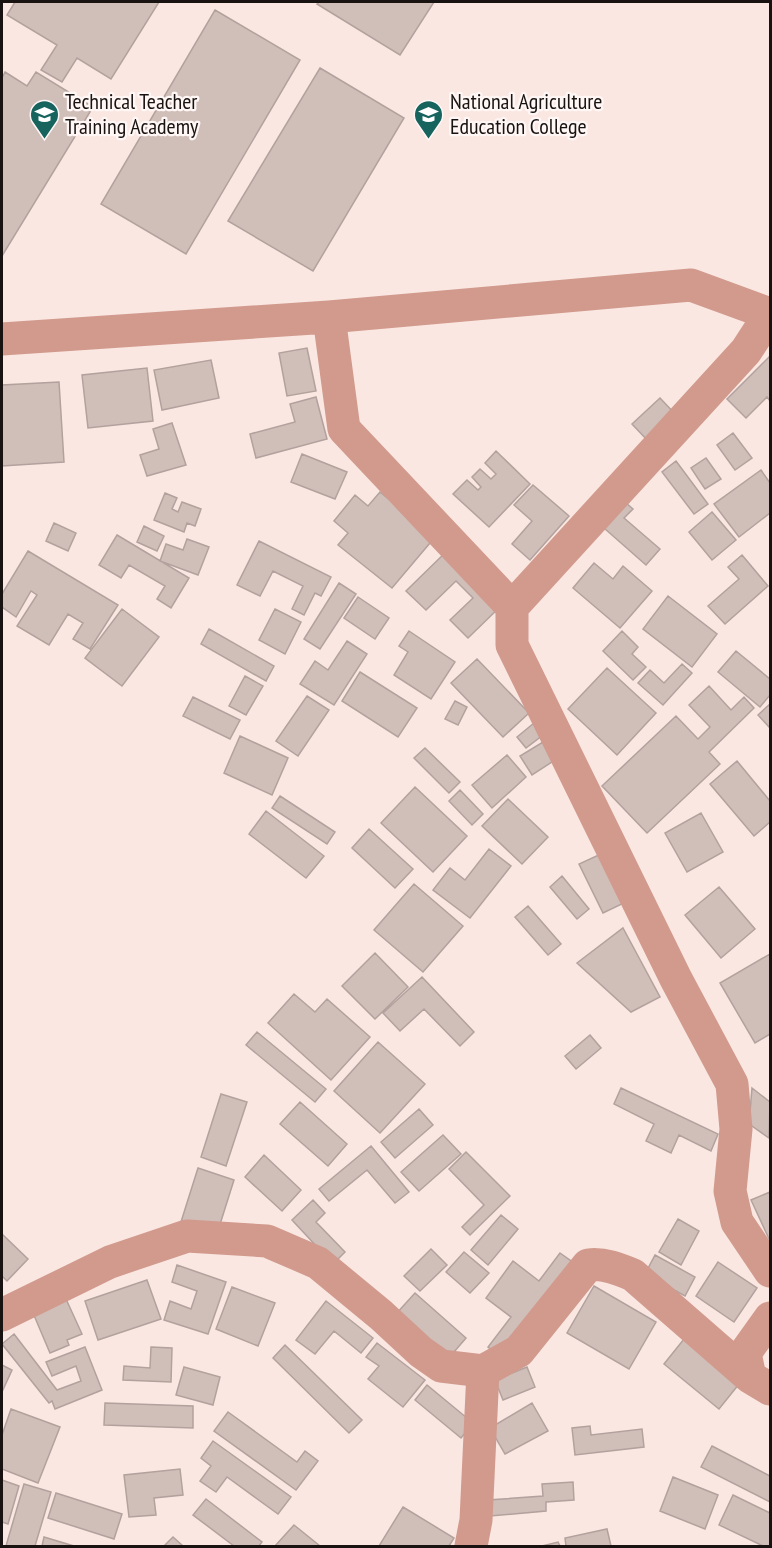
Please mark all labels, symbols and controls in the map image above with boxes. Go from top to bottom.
place label: Technical Teacher Training Academy [65,87,199,140]
place label: National Agriculture Education College [450,87,602,140]
school or university icon: Technical Teacher Training Academy [28,98,60,140]
school or university icon: National Agriculture Education College [413,98,445,140]

